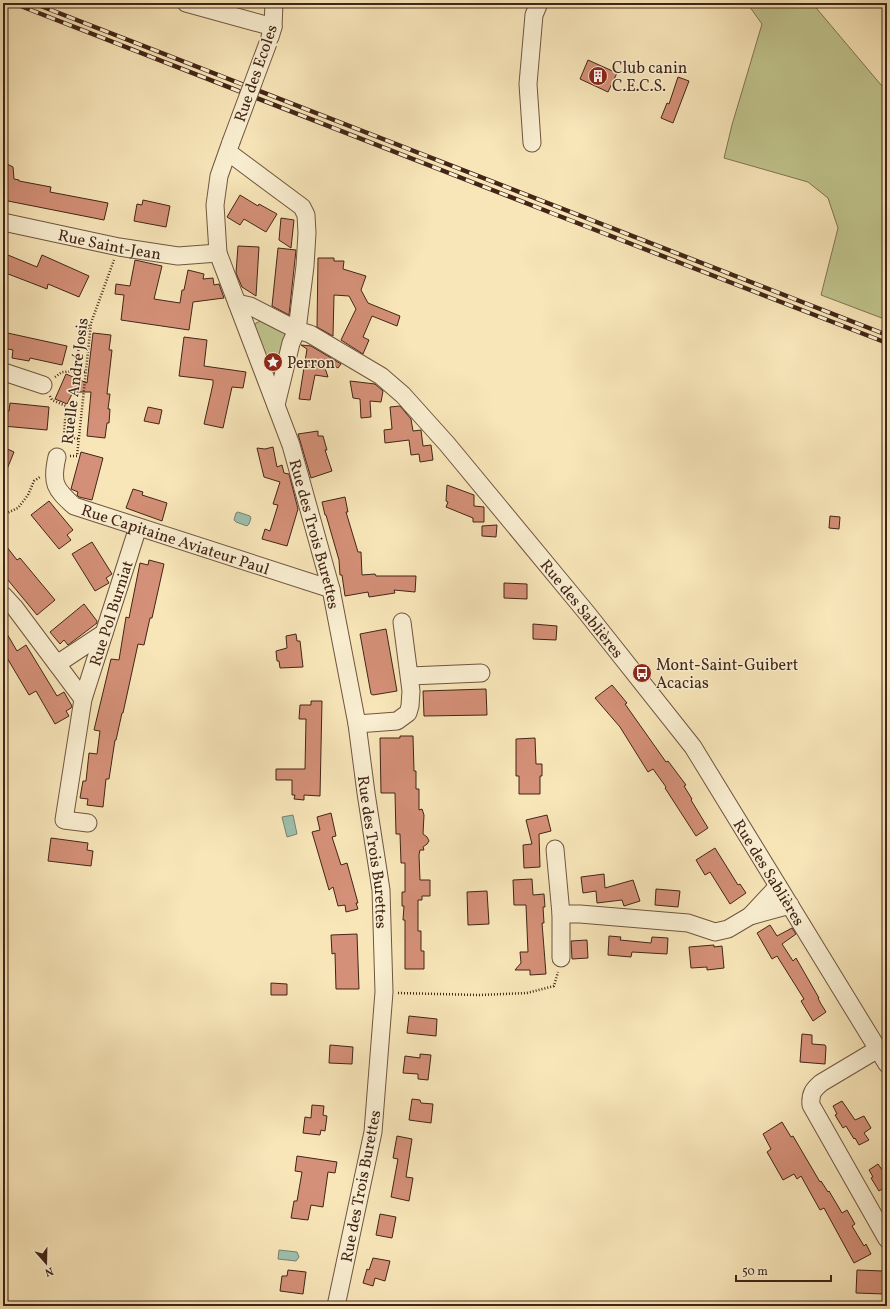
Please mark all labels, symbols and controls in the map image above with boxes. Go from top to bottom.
street label: Rue des Ecoles [230,22,284,125]
place label: Club canin C.E.C.S. [612,58,687,98]
building icon: Club canin C.E.C.S. [587,65,609,87]
street label: Rue Saint-Jean [56,225,162,266]
street label: Ruelle André Josis [57,316,95,446]
place icon: Perron [262,351,284,373]
place label: Perron [287,353,335,375]
street label: Rue des Trois Burettes [282,457,344,611]
street label: Rue Capitaine Aviateur Paul [78,500,272,581]
street label: Rue des Sablières [534,556,628,664]
street label: Rue Pol Burniat [85,558,140,669]
place label: Mont-Saint-Guibert Acacias [656,655,799,695]
bus stop icon: Mont-Saint-Guibert Acacias [631,662,653,684]
street label: Rue des Trois Burettes [351,774,391,929]
street label: Rue des Sablières [727,816,809,931]
street label: Rue des Trois Burettes [336,1108,388,1264]
north arrow [26,1243,66,1283]
scale bar [736,1257,831,1283]
text: N [43,1263,55,1279]
text: 50 m [742,1264,768,1280]

